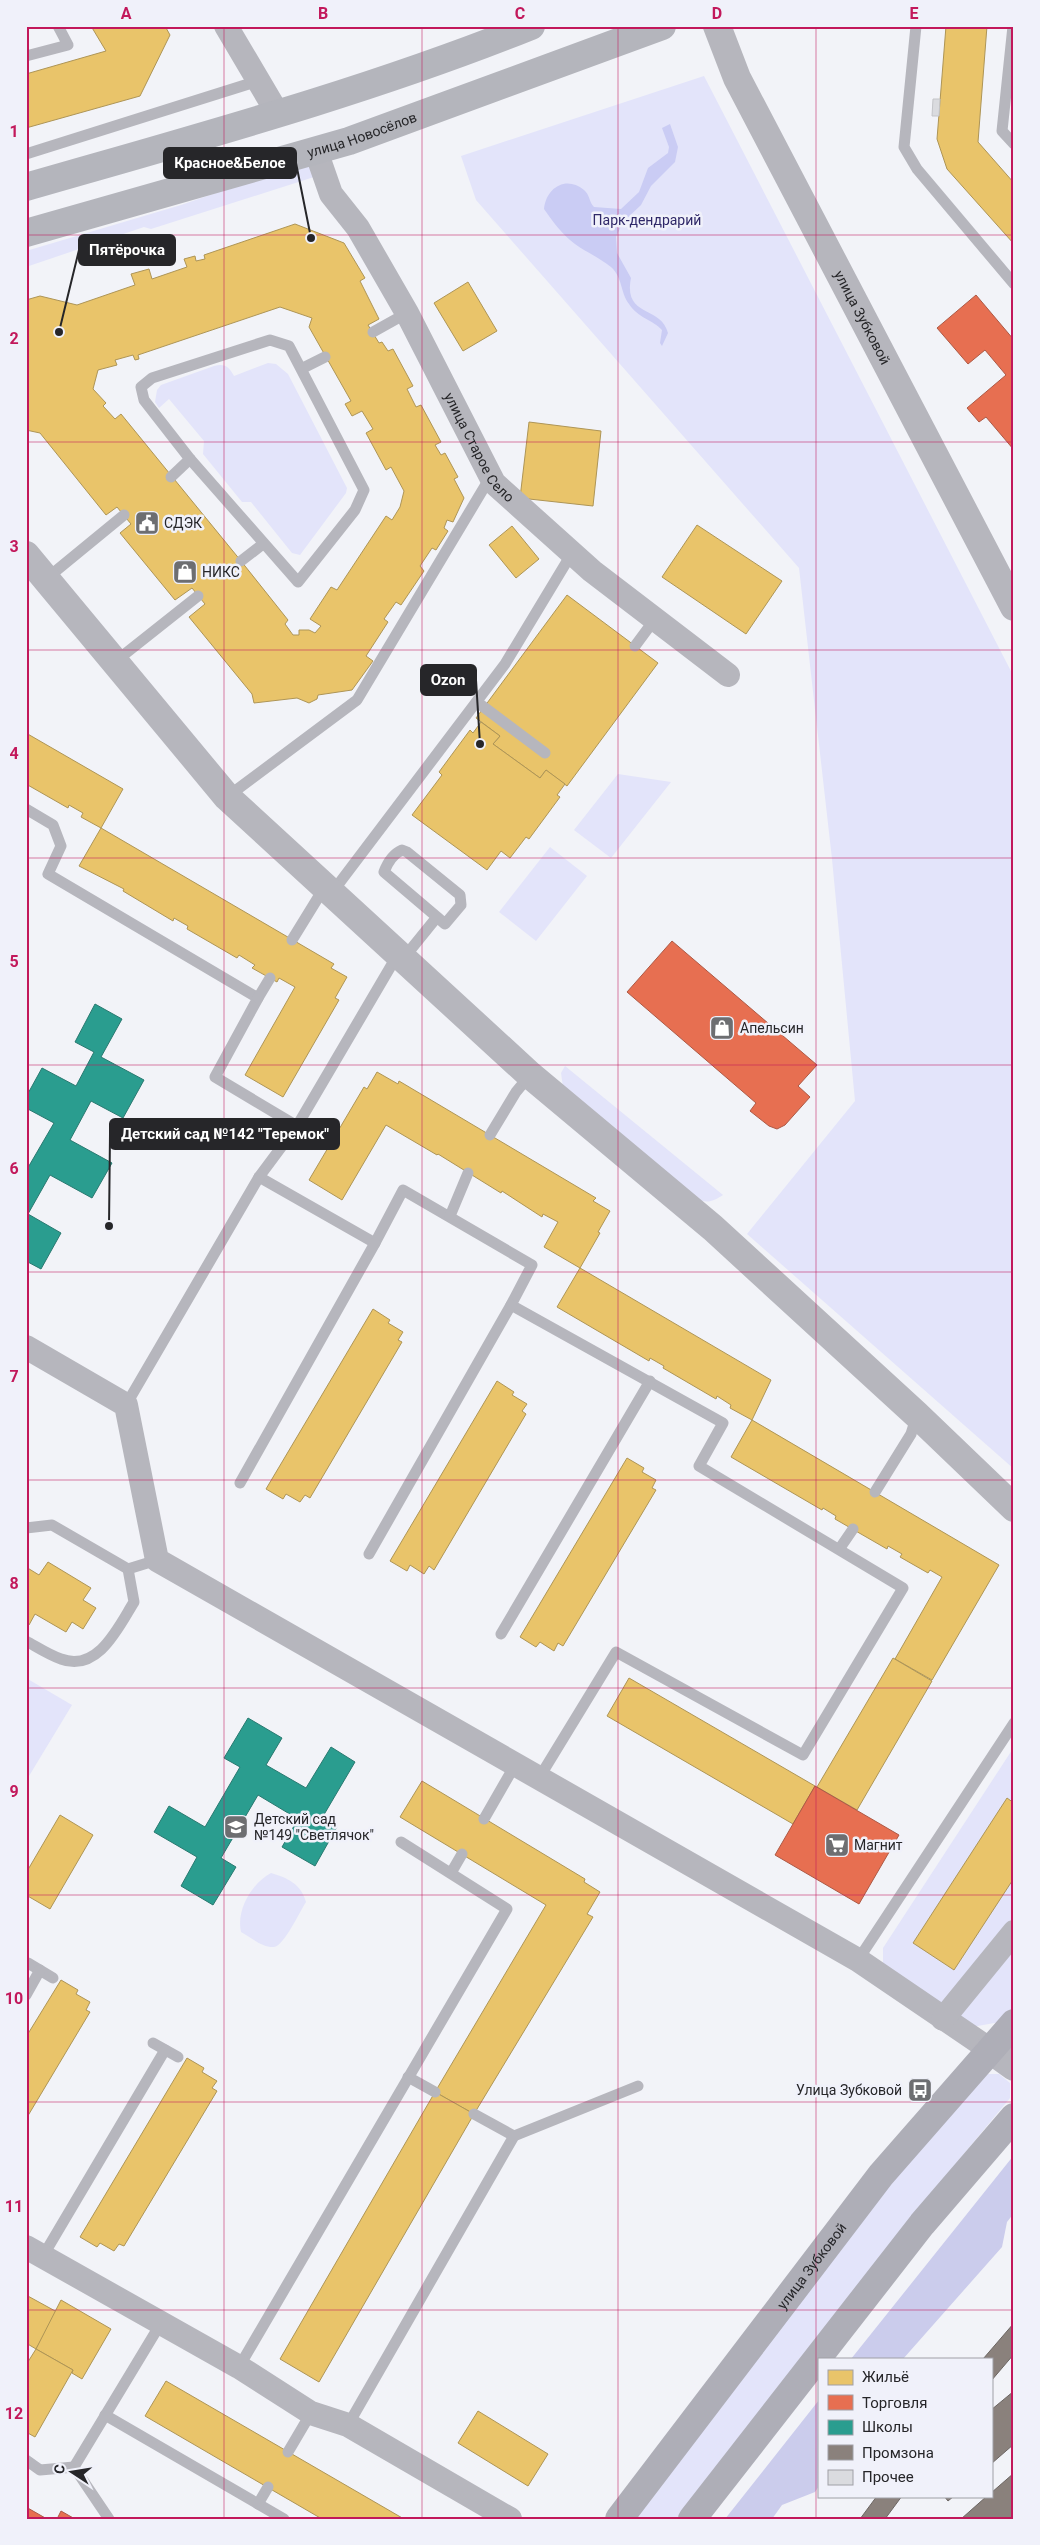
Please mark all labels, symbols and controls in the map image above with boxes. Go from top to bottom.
text: A [121,4,132,23]
text: B [318,4,328,23]
text: C [515,4,525,23]
text: D [712,4,722,23]
text: E [910,4,919,23]
street label: улица Новосёлов [305,109,419,161]
text: 1 [9,122,19,141]
callout: Красное&Белое [164,148,296,178]
text: Красное&Белое [174,154,286,172]
park label: Парк-дендрарий [593,212,701,228]
callout: Пятёрочка [79,235,175,265]
text: Пятёрочка [89,241,165,259]
street label: улица Зубковой [831,268,894,367]
text: 2 [9,329,19,348]
street label: улица Старое Село [441,390,517,505]
public building icon: СДЭК [134,510,160,536]
place label: СДЭК [164,515,202,531]
text: 3 [9,537,19,556]
shop icon: НИКС [172,559,198,585]
place label: НИКС [202,564,240,580]
callout: Ozon [421,665,476,695]
text: Ozon [431,671,465,689]
text: 4 [9,744,19,763]
text: 5 [9,952,19,971]
shop icon: Апельсин [709,1015,735,1041]
place label: Апельсин [740,1020,804,1036]
callout: Детский сад №142 "Теремок" [110,1119,339,1149]
text: Детский сад №142 "Теремок" [121,1125,329,1143]
text: 6 [9,1159,19,1178]
text: 7 [9,1367,19,1386]
text: 8 [9,1574,19,1593]
text: 9 [9,1782,19,1801]
place label: Детский сад №149 "Светлячок" [254,1811,374,1843]
school or university icon: Детский сад №149 "Светлячок" [223,1814,249,1840]
supermarket icon: Магнит [824,1832,850,1858]
place label: Магнит [854,1837,903,1853]
text: 10 [5,1989,23,2008]
bus stop icon: Улица Зубковой [907,2077,933,2103]
place label: Улица Зубковой [796,2082,902,2098]
text: 11 [5,2197,23,2216]
street label: улица Зубковой [774,2220,850,2312]
legend [818,2358,992,2498]
text: Жильё [862,2368,909,2386]
text: Торговля [862,2394,927,2412]
text: 12 [5,2404,23,2423]
text: Школы [862,2418,913,2436]
text: Промзона [862,2444,934,2462]
north arrow [48,2448,98,2498]
text: С [51,2463,68,2475]
text: Прочее [862,2468,914,2486]

